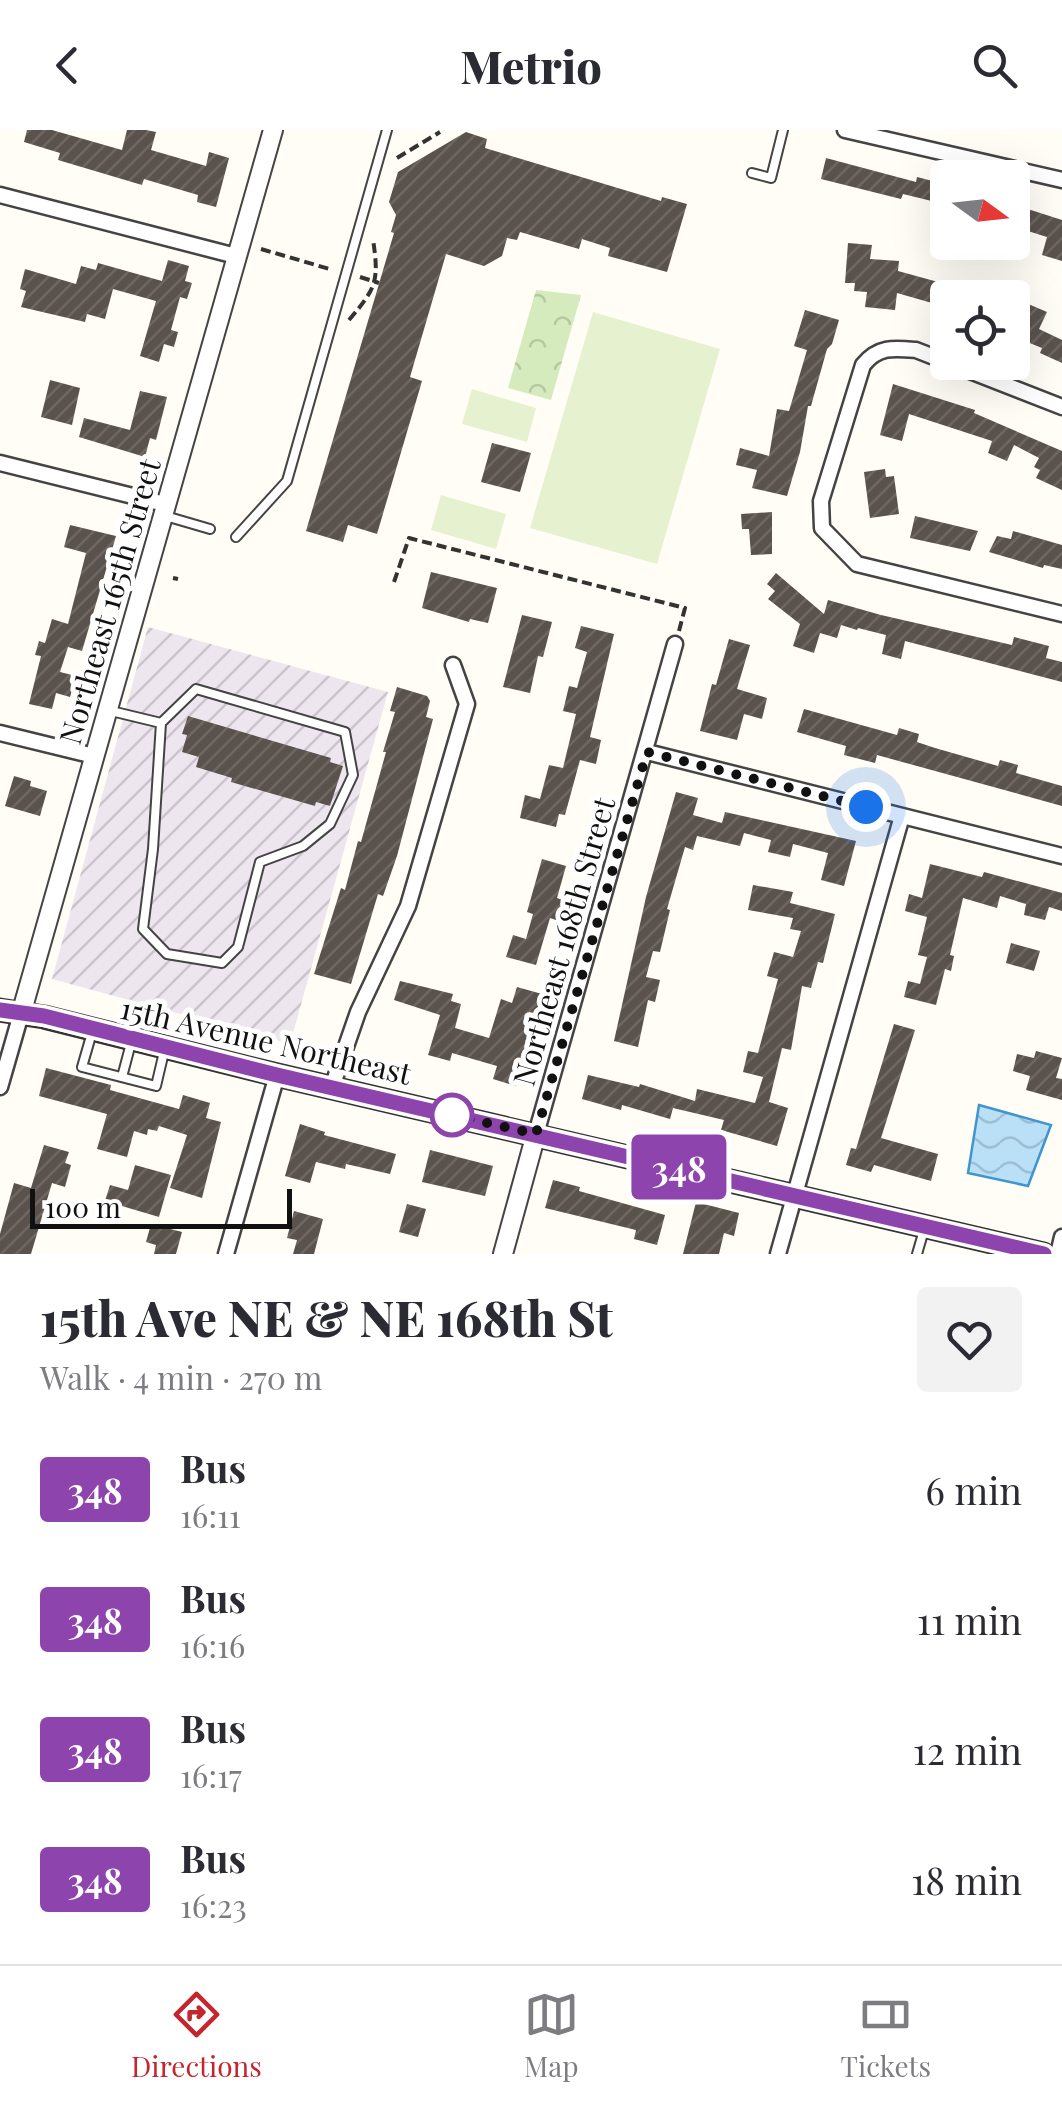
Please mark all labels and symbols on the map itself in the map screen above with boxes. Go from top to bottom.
north arrow [930,160,1030,260]
street label: Northeast 165th Street [49,453,169,748]
your location [841,782,891,832]
street label: Northeast 168th Street [503,792,623,1090]
street label: 15th Avenue Northeast [117,987,416,1093]
unlabelled marker [431,1094,473,1136]
line badge: 348 [622,1134,736,1200]
scale bar [30,1184,292,1228]

